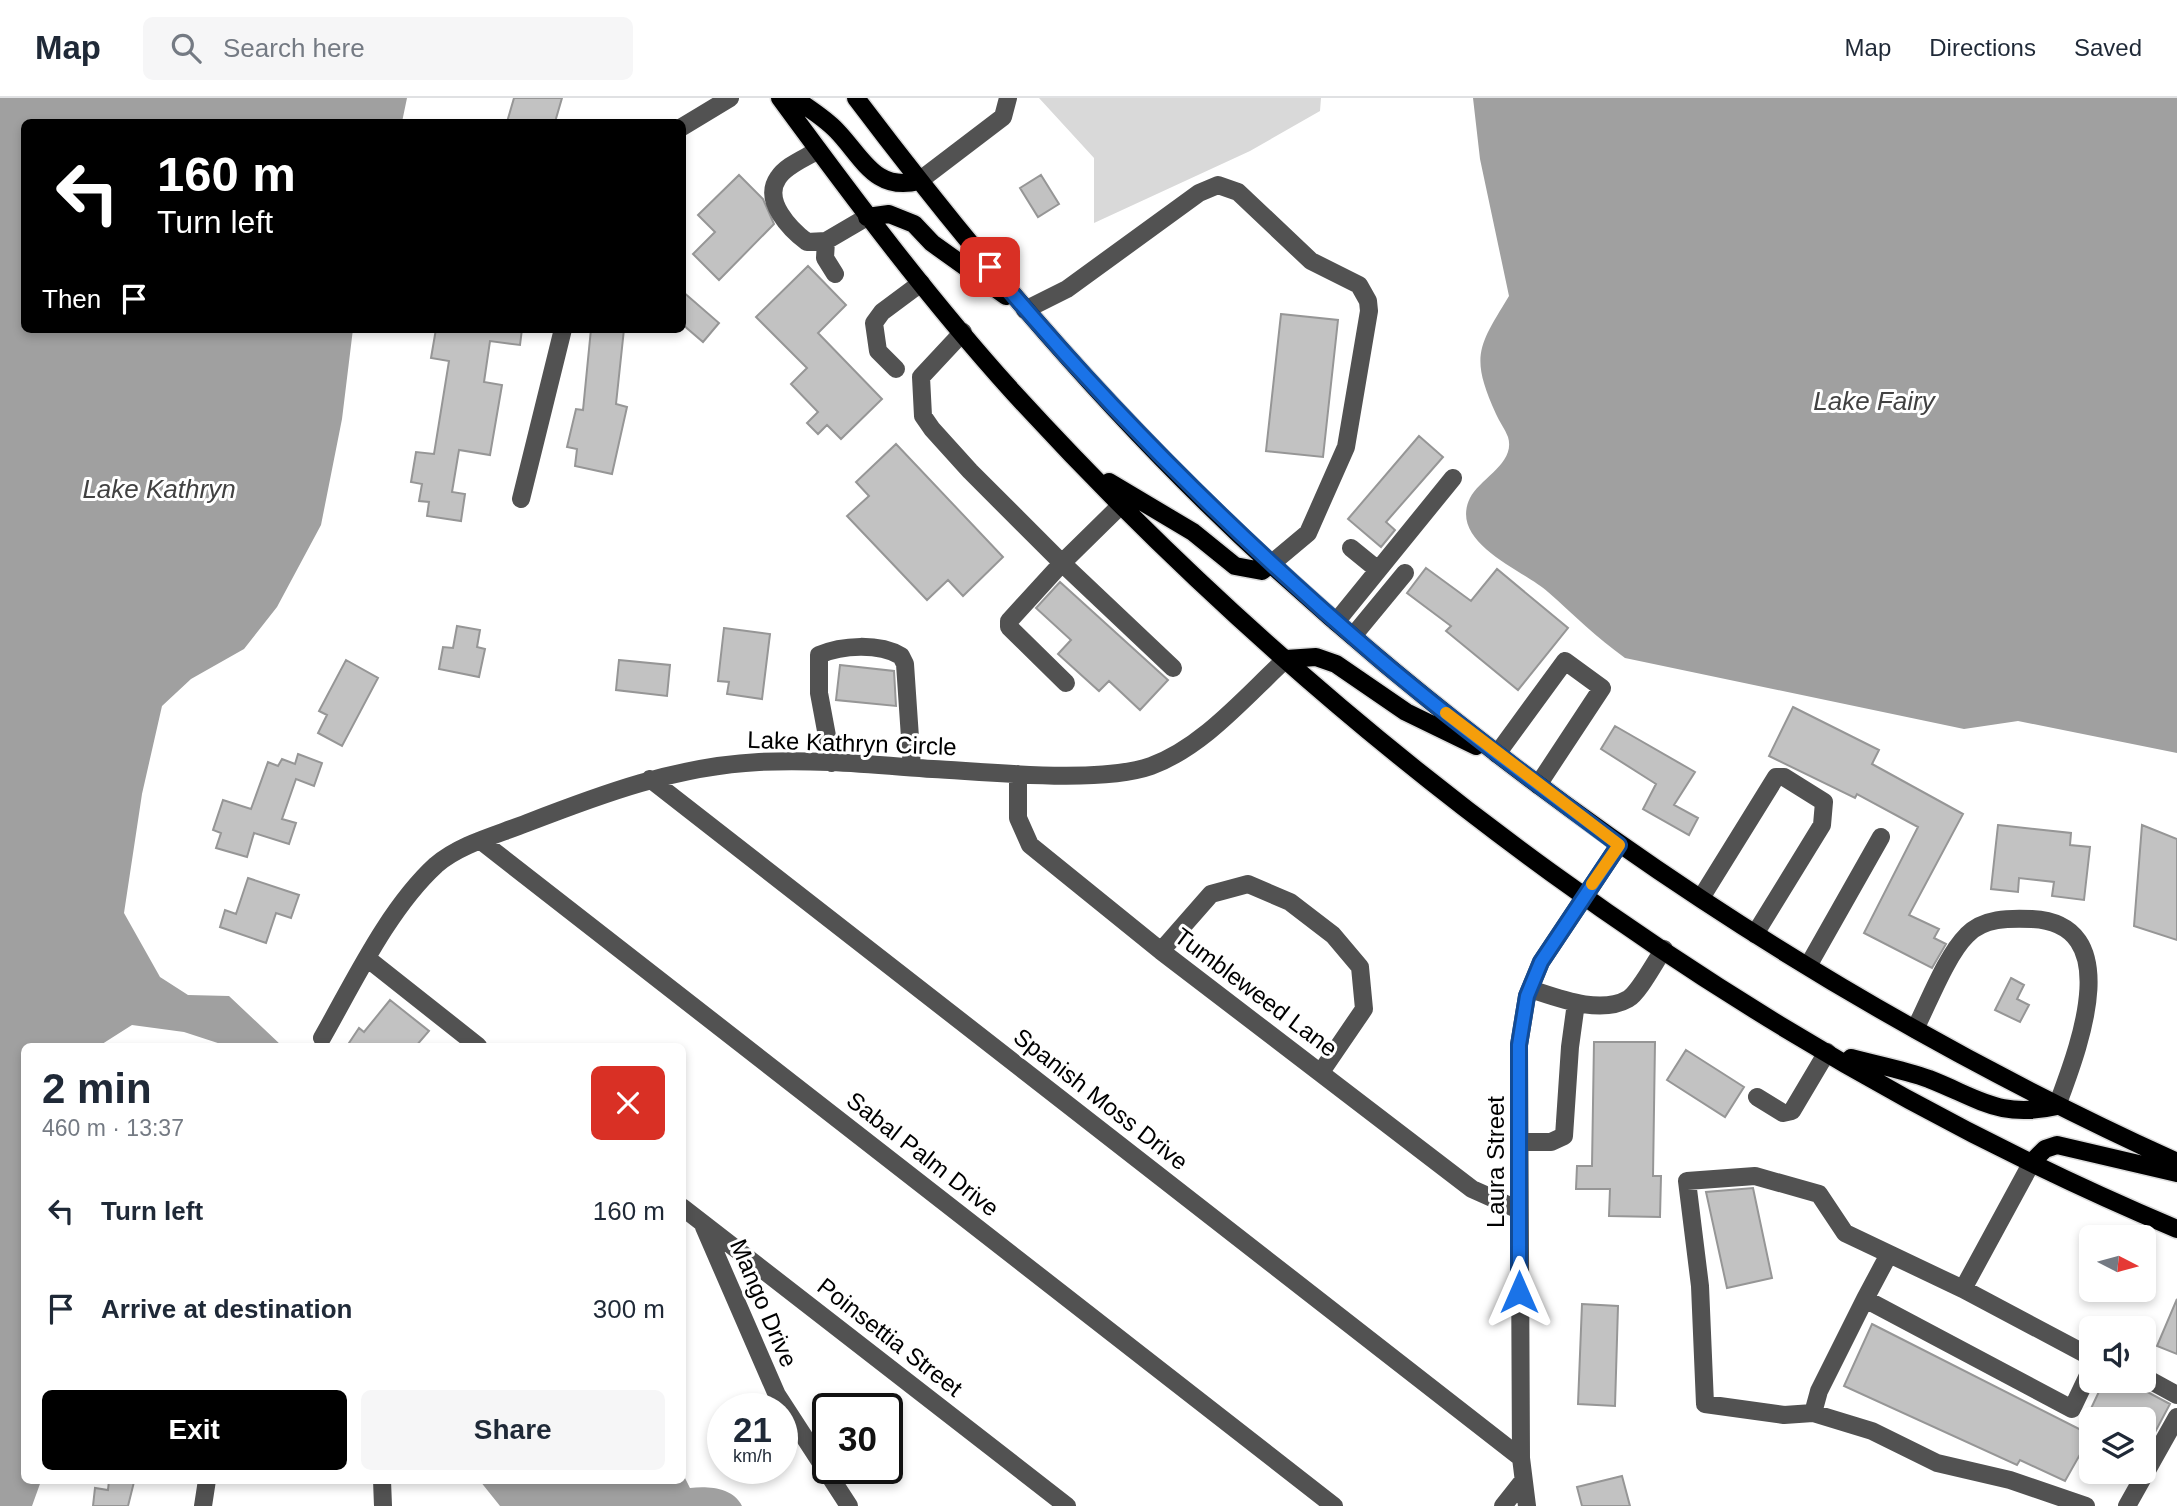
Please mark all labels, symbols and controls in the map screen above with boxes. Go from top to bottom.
search box [143,17,633,80]
text: Map [35,29,101,66]
icon: search [167,29,205,67]
text: Search here [223,33,365,63]
text: Map [1845,34,1891,61]
text: Directions [1929,34,2036,61]
text: Saved [2074,34,2142,61]
icon: left [42,147,133,238]
text: 160 m [157,147,296,201]
text: Turn left [157,204,273,240]
pin [960,237,1020,297]
icon: arrive [971,248,1009,286]
icon: arrive [115,280,153,318]
text: Then [42,284,101,314]
water label: Lake Fairy [1813,386,1937,416]
water label: Lake Kathryn [82,474,236,504]
street label: Lake Kathryn Circle [747,726,957,760]
street label: Tumbleweed Lane [1169,922,1343,1062]
street label: Spanish Moss Drive [1009,1023,1193,1175]
text: 2 min [42,1065,152,1112]
button: close [591,1066,665,1140]
street label: Sabal Palm Drive [842,1086,1004,1222]
street label: Laura Street [1482,1096,1509,1228]
text: 460 m · 13:37 [42,1115,184,1141]
icon: left [42,1192,80,1230]
text: Turn left [101,1196,203,1226]
text: 160 m [593,1196,665,1226]
north arrow [2079,1225,2156,1302]
map controls [2079,1225,2156,1484]
street label: Mango Drive [725,1235,803,1371]
position arrow [1482,1255,1556,1329]
street label: Poinsettia Street [812,1272,968,1402]
icon: arrive [42,1290,80,1328]
text: Arrive at destination [101,1294,352,1324]
text: 300 m [593,1294,665,1324]
button: sound [2079,1316,2156,1393]
button: Exit [42,1390,347,1470]
button: Share [361,1390,665,1470]
speed limit sign: 30 [812,1393,903,1484]
button: layers [2079,1407,2156,1484]
text: 21 [733,1410,772,1449]
text: km/h [733,1446,772,1466]

